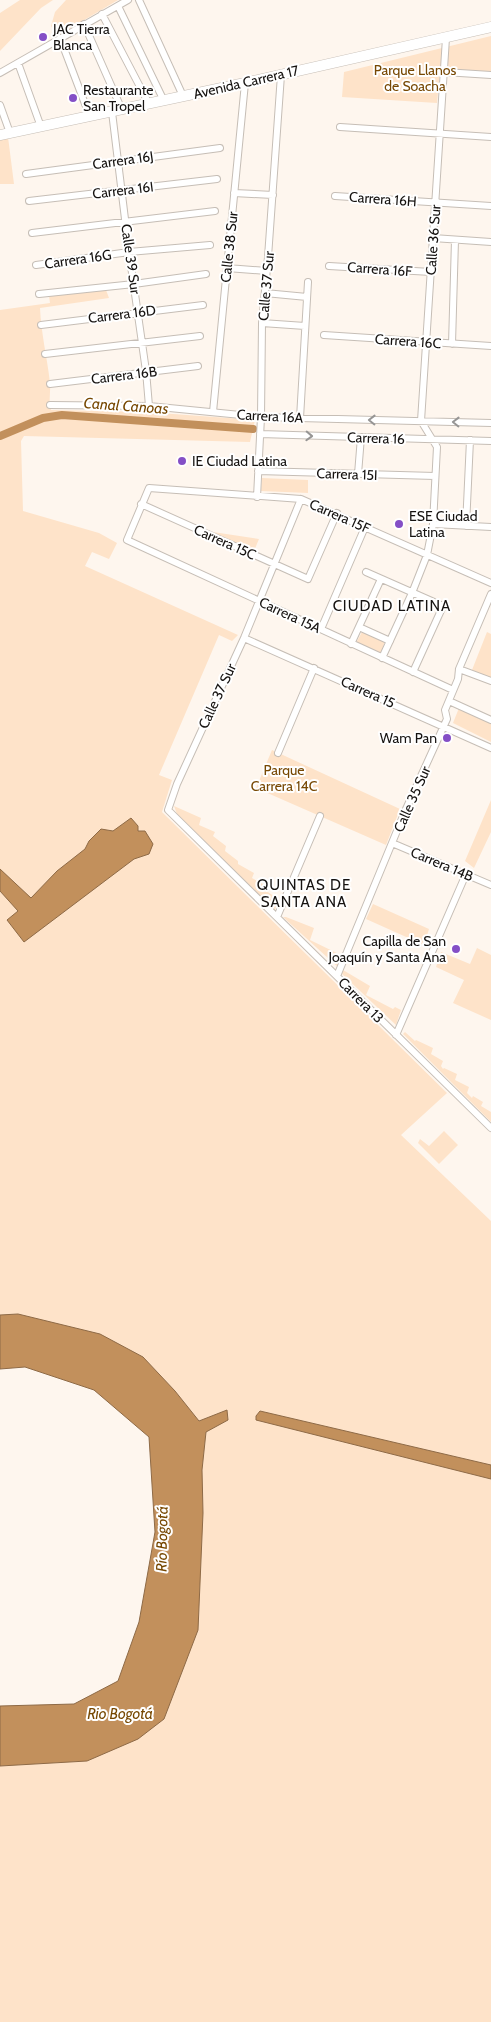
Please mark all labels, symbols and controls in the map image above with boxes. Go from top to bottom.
place label: JAC Tierra Blanca [52,20,110,54]
marker: JAC Tierra Blanca [37,31,49,43]
street label: Avenida Carrera 17 [192,61,300,103]
park label: Parque Llanos de Soacha [374,61,456,95]
place label: Restaurante San Tropel [83,81,154,115]
marker: Restaurante San Tropel [67,92,79,104]
street label: Carrera 16J [91,147,155,173]
street label: Carrera 16I [91,177,155,203]
street label: Carrera 16H [349,188,417,210]
street label: Calle 36 Sur [422,204,444,276]
street label: Calle 38 Sur [216,210,242,283]
street label: Calle 39 Sur [117,223,145,296]
street label: Carrera 16G [43,245,113,273]
street label: Calle 37 Sur [254,250,278,322]
street label: Carrera 16F [347,258,414,280]
street label: Carrera 16D [87,301,157,327]
street label: Carrera 16C [374,330,442,352]
street label: Carrera 16B [90,362,158,388]
water label: Canal Canoas [83,394,169,418]
street label: Carrera 16A [236,405,304,427]
one-way arrow [368,415,376,425]
one-way arrow [452,417,460,427]
street label: Carrera 16 [347,428,405,448]
one-way arrow [305,430,313,441]
place label: IE Ciudad Latina [192,452,287,470]
marker: IE Ciudad Latina [176,455,188,467]
street label: Carrera 15I [316,464,378,484]
street label: Carrera 15F [307,495,374,538]
place label: ESE Ciudad Latina [409,507,477,541]
marker: ESE Ciudad Latina [393,518,405,530]
street label: Carrera 15C [191,520,259,564]
street label: Carrera 15A [256,593,324,637]
district label: CIUDAD LATINA [333,597,451,615]
street label: Calle 37 Sur [194,660,240,731]
street label: Carrera 15 [338,672,398,712]
place label: Wam Pan [380,729,437,747]
marker: Wam Pan [441,732,453,744]
park label: Parque Carrera 14C [251,761,318,795]
street label: Calle 35 Sur [389,763,435,835]
street label: Carrera 14B [408,843,476,885]
district label: QUINTAS DE SANTA ANA [257,876,351,911]
place label: Capilla de San Joaquín y Santa Ana [328,932,446,966]
marker: Capilla de San Joaquín y Santa Ana [450,943,462,955]
street label: Carrera 13 [334,973,388,1027]
water label: Río Bogotá [152,1506,172,1572]
water label: Rio Bogotá [87,1705,153,1723]

